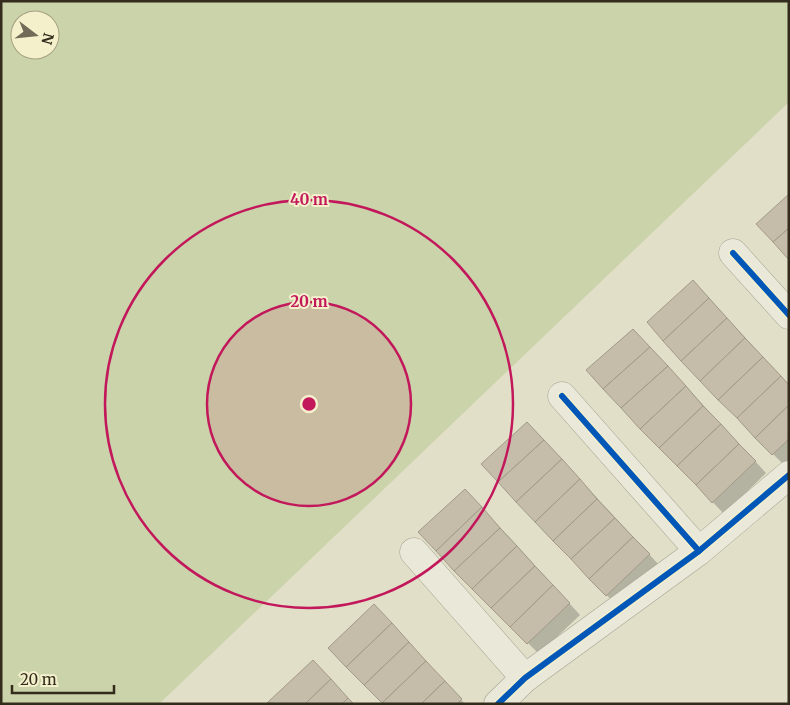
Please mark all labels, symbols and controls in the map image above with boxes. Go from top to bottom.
north arrow [10,10,60,60]
text: N [37,31,58,46]
text: 40 m [290,190,328,209]
text: 20 m [290,292,328,311]
centre of rings [300,395,318,413]
scale bar [12,662,115,694]
text: 20 m [20,670,57,689]

